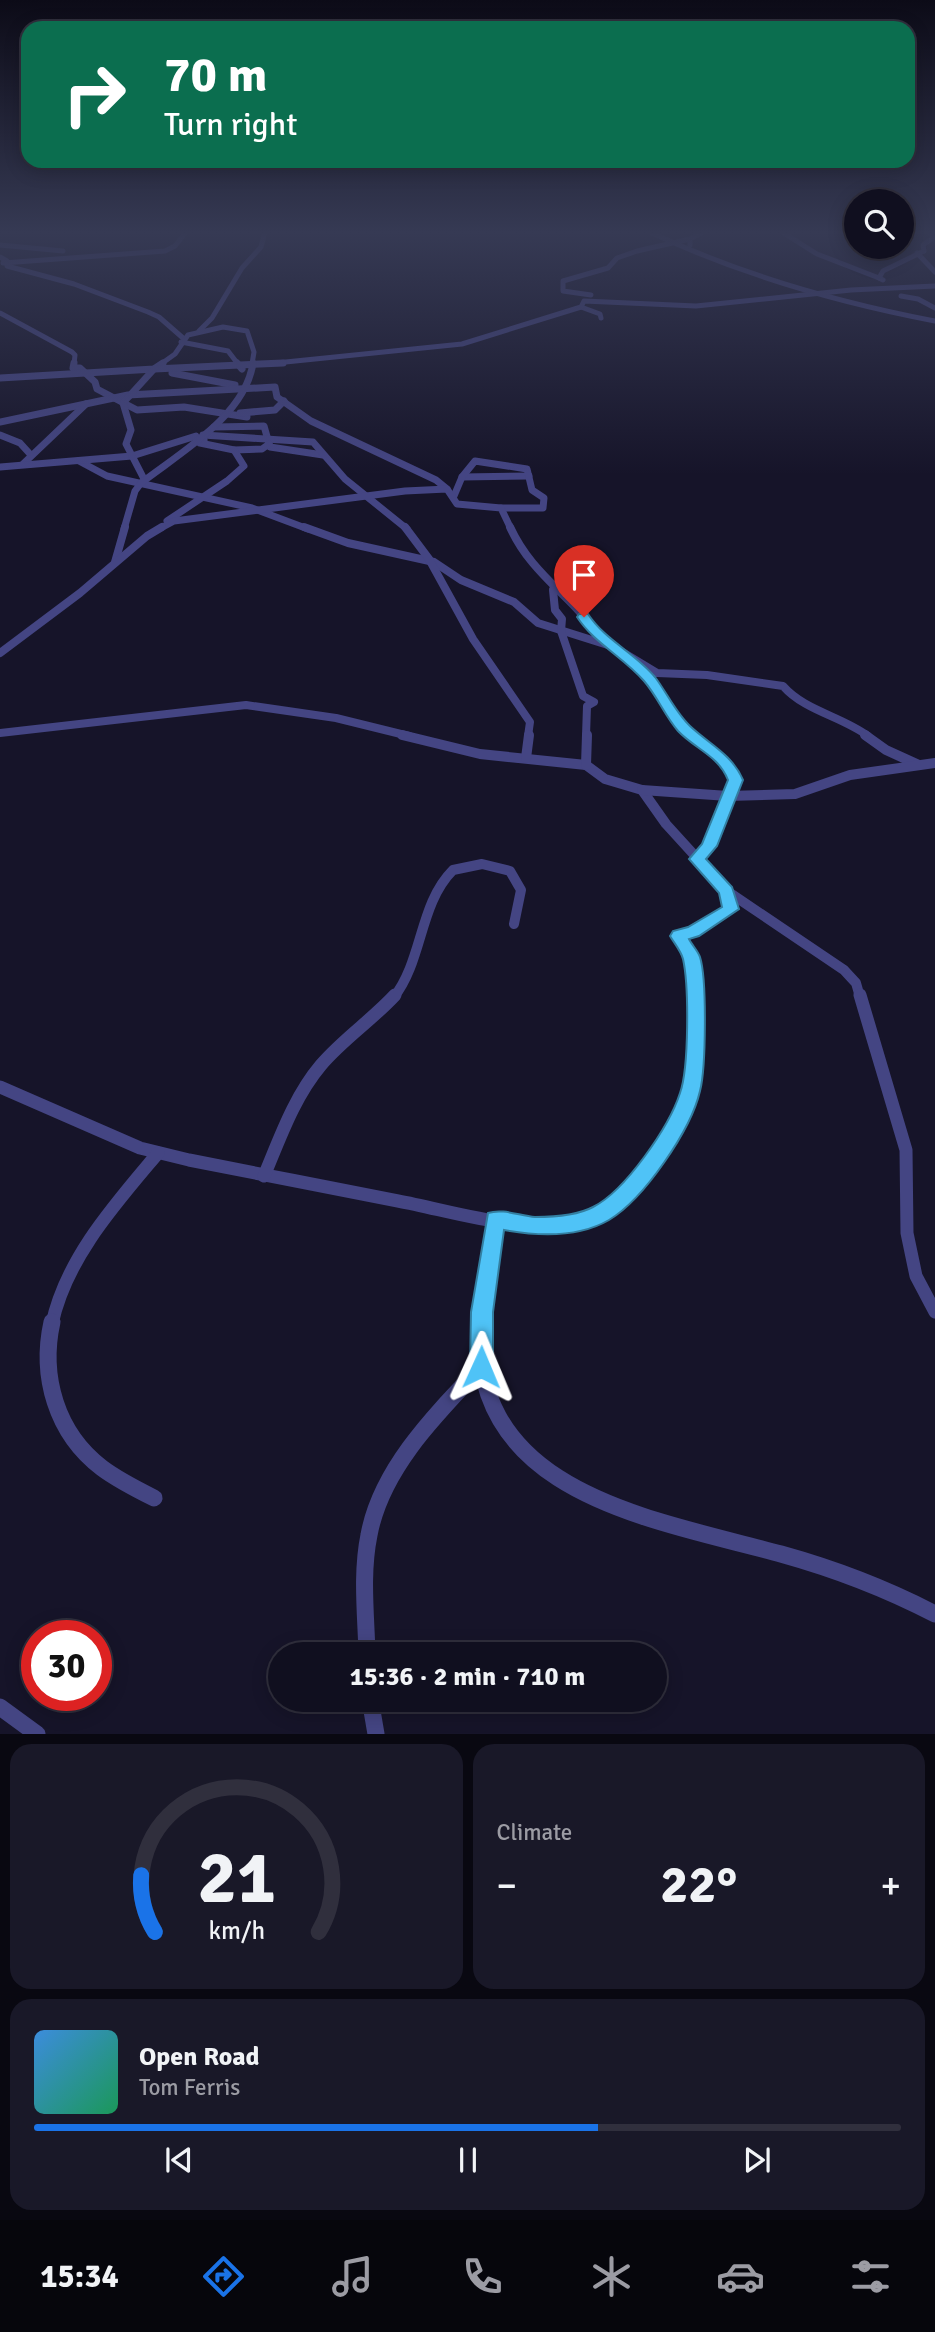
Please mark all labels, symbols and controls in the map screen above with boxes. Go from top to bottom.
text: 70 m [164,45,267,105]
icon: right [49,49,140,140]
text: Turn right [164,105,297,144]
map controls [844,189,914,259]
button: search [844,189,914,259]
pin [554,545,614,617]
icon: arrive [565,556,603,594]
position arrow [444,1330,518,1404]
speed limit sign: 30 [21,1620,112,1711]
text: 15:36 · 2 min · 710 m [350,1661,585,1693]
text: Climate [497,1818,572,1847]
text: 21 [197,1835,276,1924]
text: 22° [660,1853,737,1917]
text: − [497,1862,517,1909]
text: + [880,1862,901,1909]
text: km/h [208,1915,265,1946]
text: Open Road [139,2041,260,2073]
text: Tom Ferris [139,2073,240,2102]
icon: previous [160,2141,198,2179]
icon: pause [449,2141,487,2179]
icon: next [738,2141,776,2179]
icon: directions [199,2252,248,2301]
icon: music [328,2252,377,2301]
icon: phone [458,2252,507,2301]
icon: climate [587,2252,636,2301]
icon: car [716,2252,765,2301]
icon: filters [846,2252,895,2301]
text: 15:34 [40,2257,119,2296]

